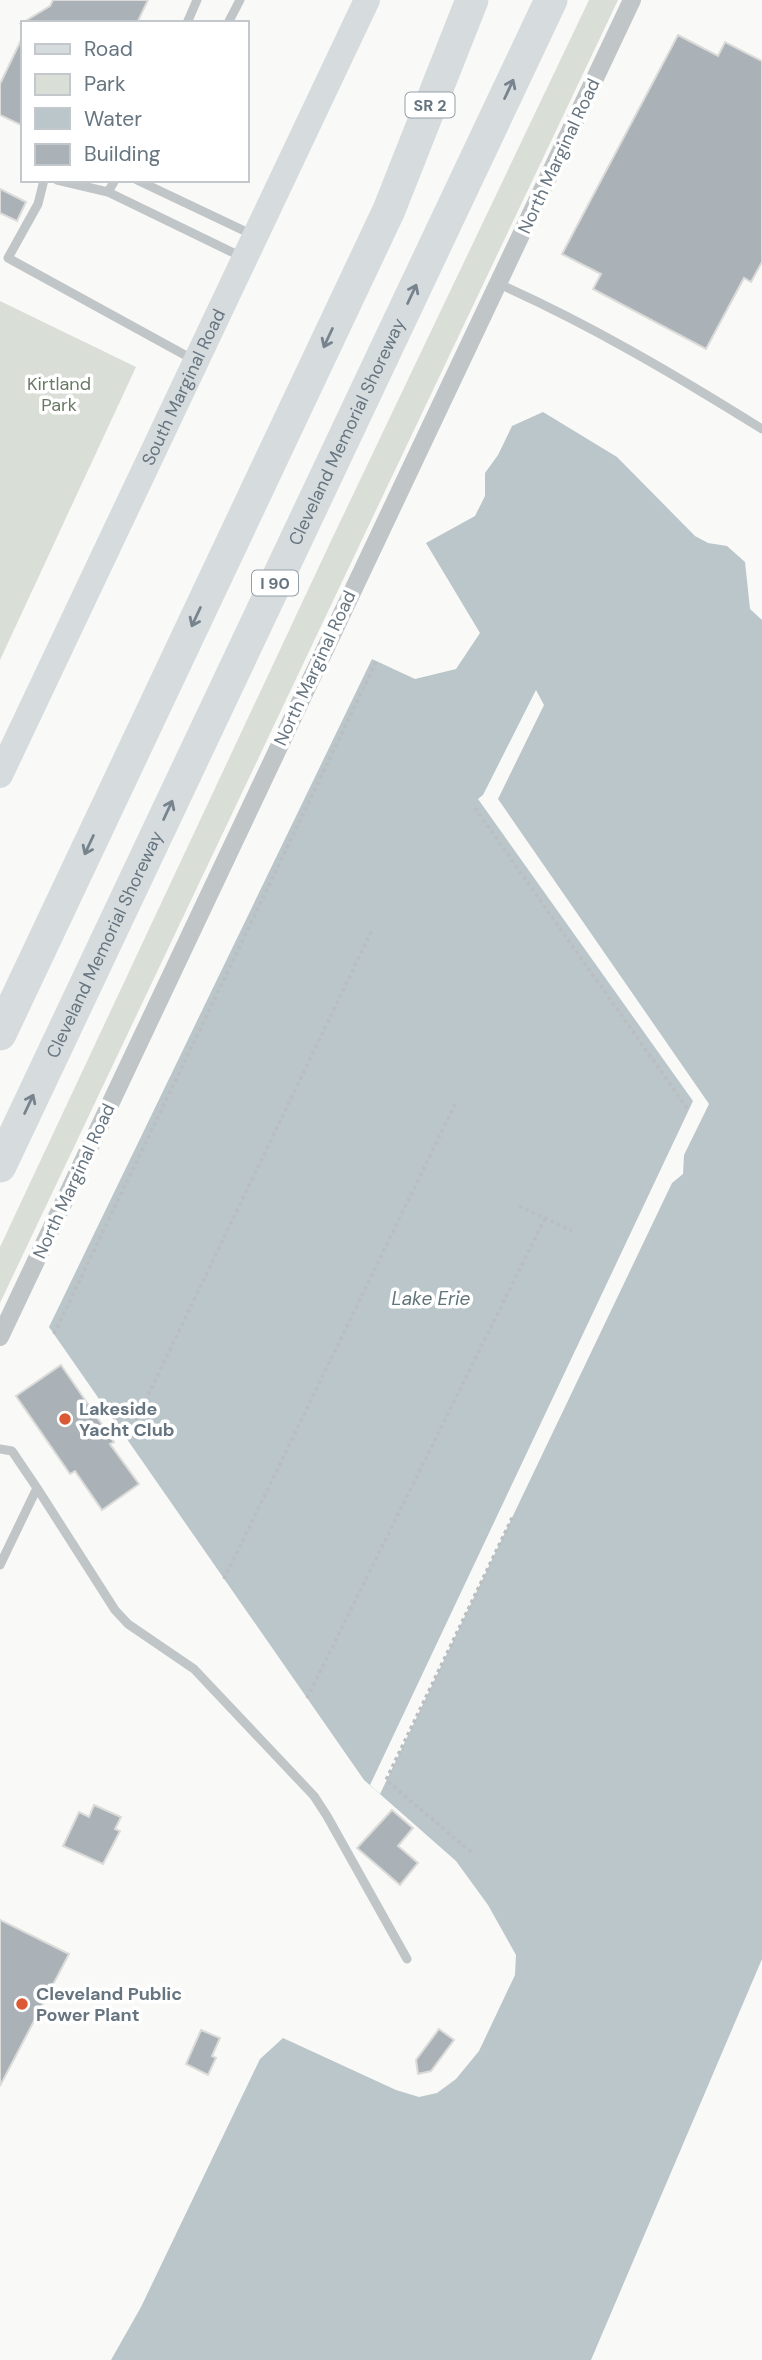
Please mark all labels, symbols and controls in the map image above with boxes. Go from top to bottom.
legend [21,21,248,182]
text: Road [84,35,133,63]
text: Park [84,70,126,98]
street label: North Marginal Road [513,75,605,237]
one-way arrow [503,78,516,100]
road number: SR 2 [406,92,454,118]
text: Water [84,105,142,133]
text: Building [84,140,161,168]
one-way arrow [406,284,419,305]
street label: South Marginal Road [136,305,231,469]
street label: Cleveland Memorial Shoreway [283,314,411,549]
one-way arrow [321,327,334,348]
park label: Kirtland Park [27,372,91,417]
road number: I 90 [252,570,298,596]
street label: North Marginal Road [269,587,361,749]
one-way arrow [189,606,203,627]
one-way arrow [162,800,175,821]
street label: Cleveland Memorial Shoreway [41,827,169,1062]
one-way arrow [82,834,95,855]
one-way arrow [23,1094,36,1116]
street label: North Marginal Road [28,1100,120,1262]
water label: Lake Erie [392,1286,471,1311]
place label: Lakeside Yacht Club [79,1397,175,1442]
marker: Lakeside Yacht Club [57,1411,73,1427]
place label: Cleveland Public Power Plant [36,1982,182,2027]
marker: Cleveland Public Power Plant [14,1996,30,2012]

